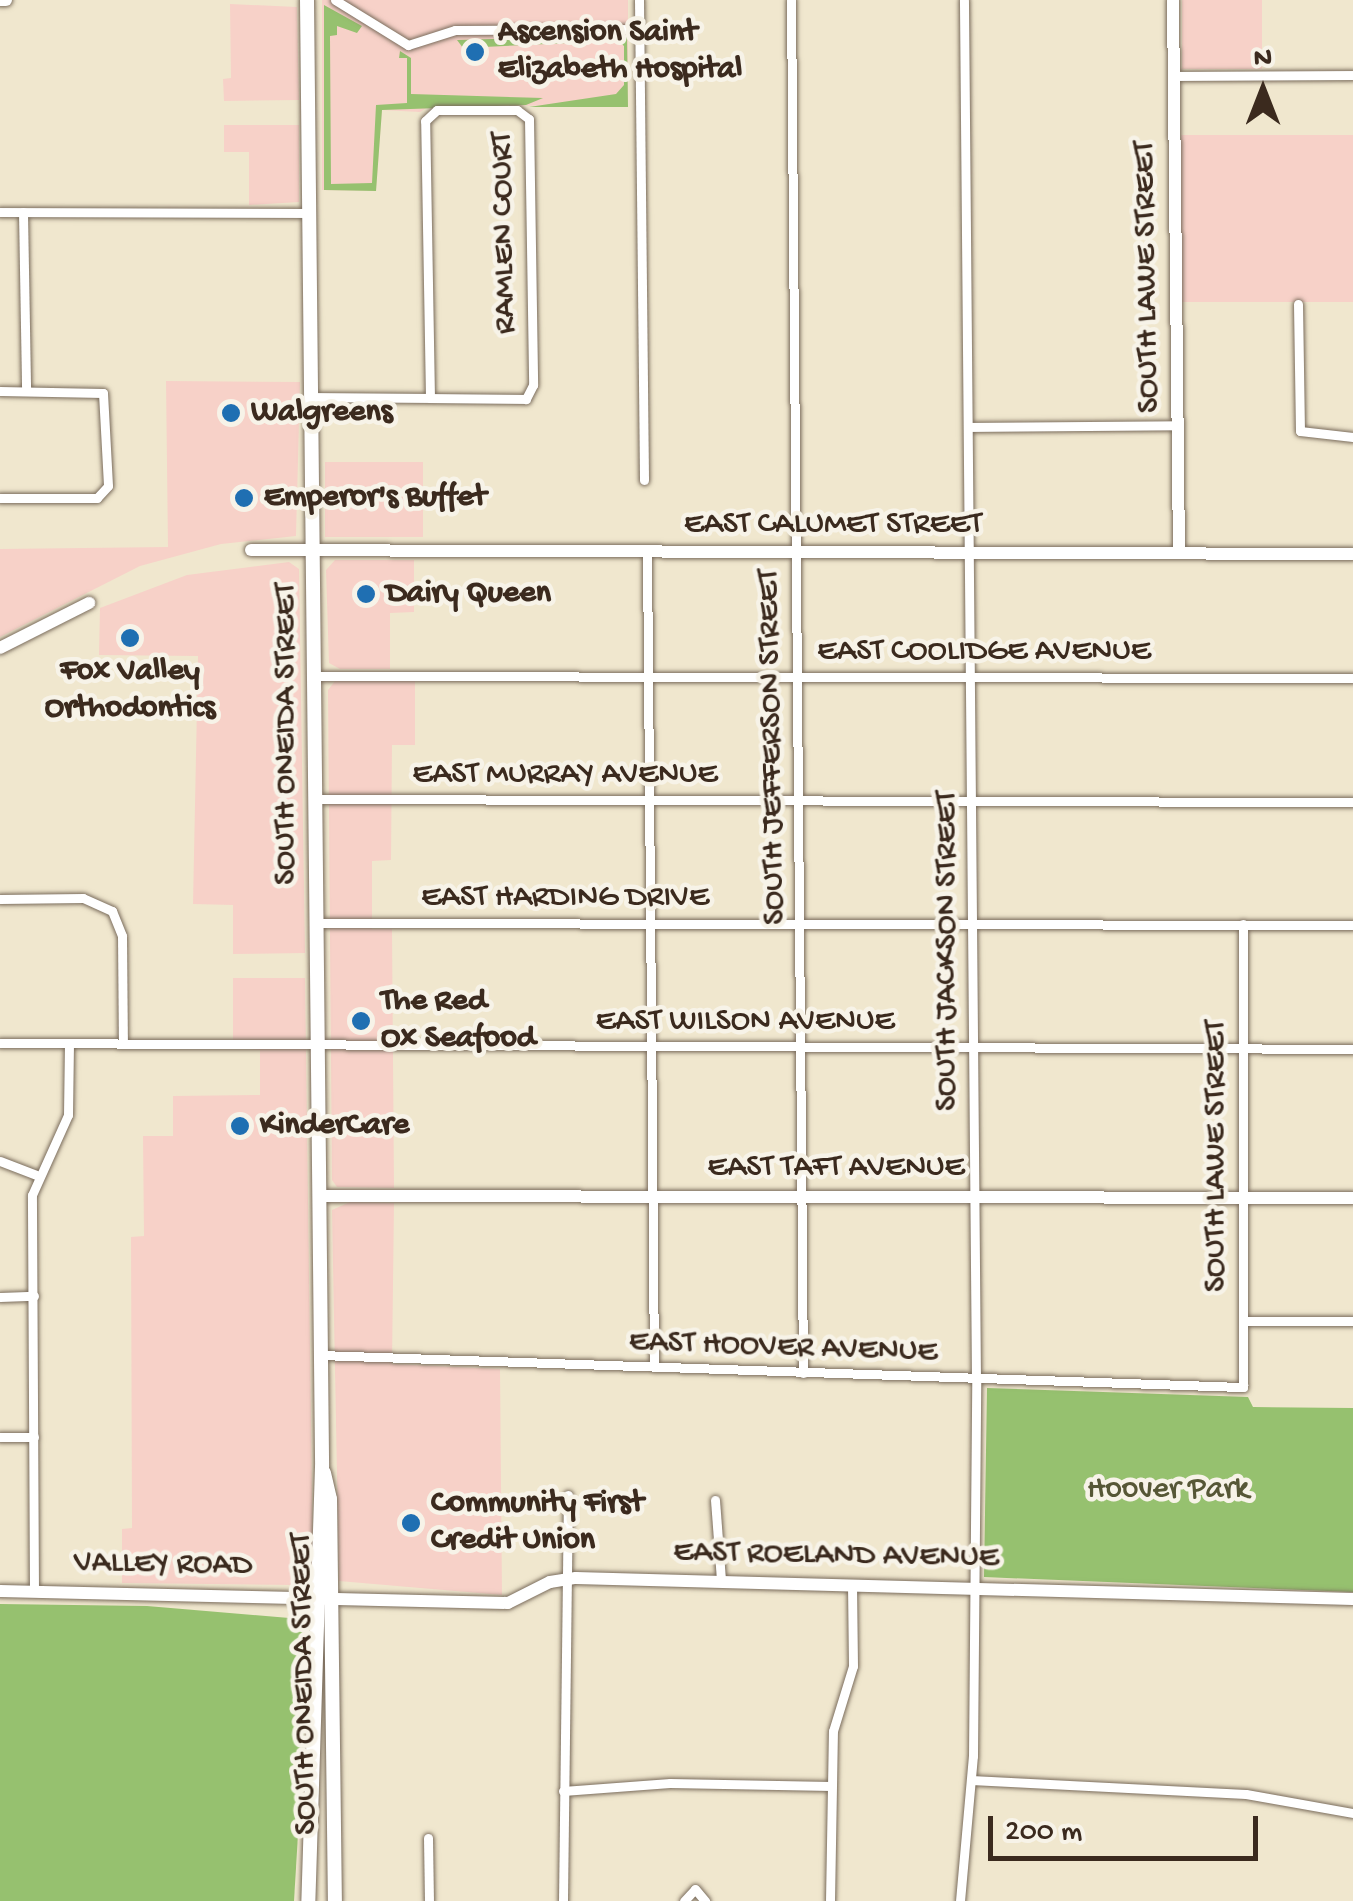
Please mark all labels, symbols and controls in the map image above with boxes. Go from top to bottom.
place label: Ascension Saint Elizabeth Hospital [498,15,742,90]
marker: Ascension Saint Elizabeth Hospital [462,39,488,65]
north arrow [1213,40,1313,140]
text: N [1254,43,1272,76]
street label: RAMLEN COURT [484,132,526,334]
street label: SOUTH LAWE STREET [1126,141,1170,413]
place label: Walgreens [251,394,393,432]
marker: Walgreens [220,402,242,424]
place label: Emperor's Buffet [264,479,486,517]
marker: Emperor's Buffet [233,487,255,509]
street label: EAST CALUMET STREET [684,506,982,544]
street label: SOUTH JEFFERSON STREET [751,569,795,925]
place label: Dairy Queen [386,575,551,613]
street label: SOUTH ONEIDA STREET [268,583,306,885]
marker: Dairy Queen [355,583,377,605]
marker: Fox Valley Orthodontics [119,627,141,649]
street label: EAST COOLIDGE AVENUE [817,633,1151,671]
place label: Fox Valley Orthodontics [45,654,215,729]
street label: EAST MURRAY AVENUE [413,756,717,794]
street label: SOUTH JACKSON STREET [929,791,967,1111]
street label: EAST HARDING DRIVE [421,879,709,917]
place label: The Red Ox Seafood [381,984,536,1059]
street label: EAST WILSON AVENUE [596,1003,894,1041]
marker: The Red Ox Seafood [350,1010,372,1032]
street label: SOUTH LAWE STREET [1198,1020,1236,1292]
place label: KinderCare [260,1107,409,1145]
marker: KinderCare [229,1115,251,1137]
street label: EAST TAFT AVENUE [708,1149,964,1187]
street label: EAST HOOVER AVENUE [628,1323,938,1373]
park label: Hoover Park [1087,1471,1249,1509]
place label: Community First Credit Union [431,1486,643,1561]
marker: Community First Credit Union [400,1512,422,1534]
street label: SOUTH ONEIDA STREET [283,1533,327,1835]
street label: EAST ROELAND AVENUE [673,1534,999,1578]
street label: VALLEY ROAD [74,1544,252,1586]
scale bar [993,1796,1263,1858]
text: 200 m [1005,1816,1082,1851]

